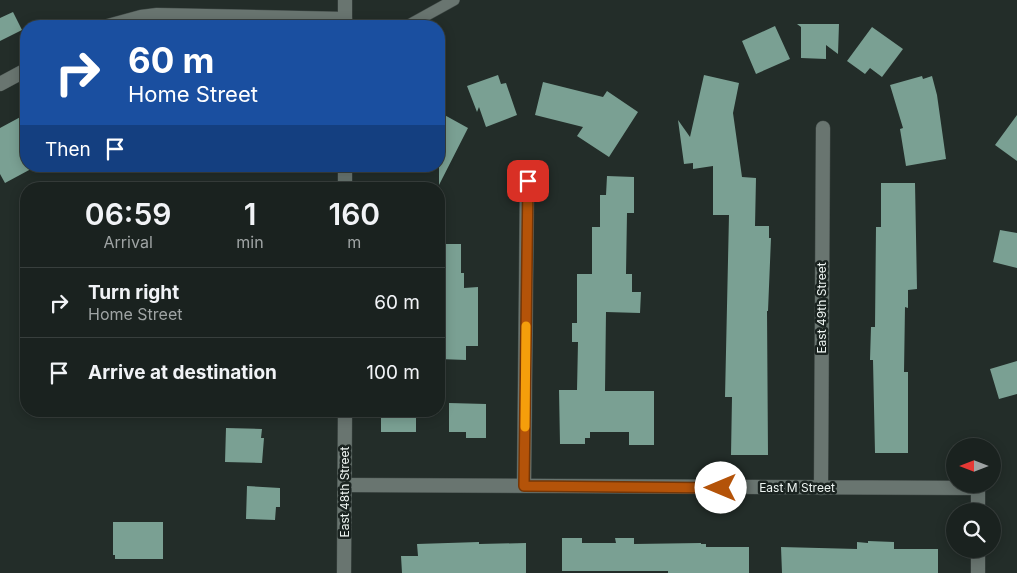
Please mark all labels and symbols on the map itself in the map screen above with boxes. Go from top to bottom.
pin [507,160,549,202]
street label: East 49th Street [814,262,829,354]
north arrow [946,438,1001,492]
street label: East 48th Street [337,446,352,538]
position arrow [694,461,746,513]
street label: East M Street [759,480,835,495]

